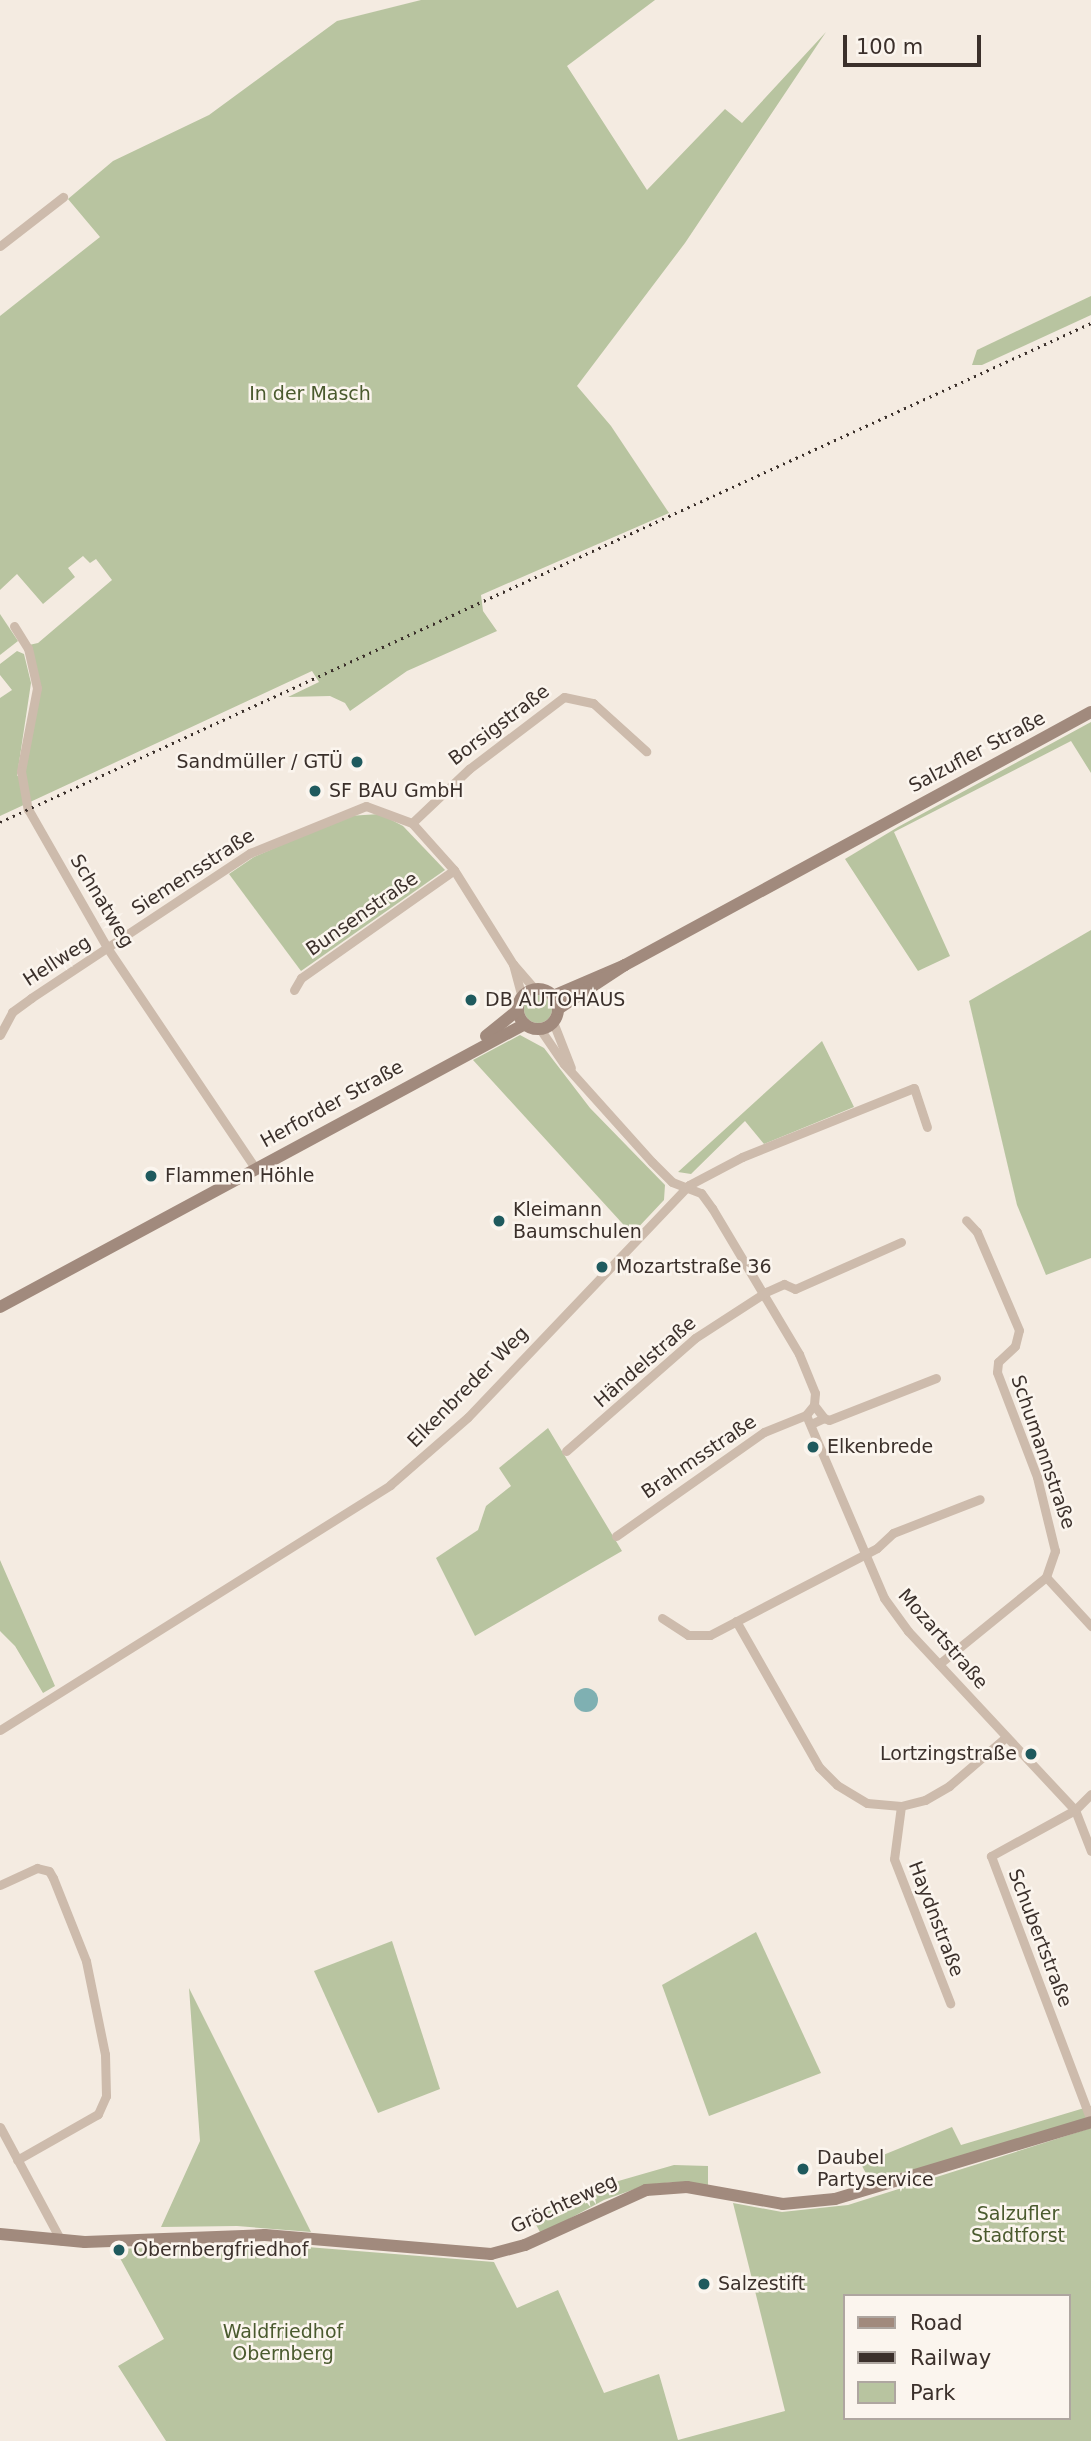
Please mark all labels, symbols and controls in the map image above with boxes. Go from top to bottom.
scale bar [846,21,984,65]
text: 100 m [856,35,923,59]
park label: In der Masch [249,383,371,405]
street label: Borsigstraße [444,680,554,770]
street label: Salzufler Straße [905,706,1049,798]
place label: Sandmüller / GTÜ [177,751,343,773]
marker: Sandmüller / GTÜ [349,754,365,770]
place label: SF BAU GmbH [329,780,464,802]
marker: SF BAU GmbH [307,783,323,799]
street label: Siemensstraße [127,824,259,920]
street label: Schnatweg [65,850,139,952]
street label: Bunsenstraße [302,867,422,961]
street label: Hellweg [19,931,95,991]
place label: DB AUTOHAUS [485,989,625,1011]
marker: DB AUTOHAUS [463,992,479,1008]
street label: Herforder Straße [257,1055,407,1153]
place label: Flammen Höhle [165,1165,315,1187]
marker: Flammen Höhle [143,1168,159,1184]
place label: Kleimann Baumschulen [513,1199,642,1243]
marker: Kleimann Baumschulen [491,1213,507,1229]
place label: Mozartstraße 36 [616,1256,772,1278]
marker: Mozartstraße 36 [594,1259,610,1275]
street label: Händelstraße [589,1312,701,1412]
street label: Elkenbreder Weg [403,1322,533,1452]
street label: Schumannstraße [1006,1372,1080,1532]
street label: Brahmsstraße [637,1410,761,1504]
place label: Elkenbrede [827,1436,933,1458]
marker: Elkenbrede [805,1439,821,1455]
street label: Mozartstraße [893,1584,993,1694]
place label: Lortzingstraße [880,1743,1017,1765]
marker: Lortzingstraße [1023,1746,1039,1762]
street label: Haydnstraße [904,1858,968,1980]
street label: Schubertstraße [1003,1866,1077,2010]
place label: Daubel Partyservice [817,2147,934,2191]
marker: Daubel Partyservice [795,2161,811,2177]
street label: Gröchteweg [507,2169,621,2239]
park label: Salzufler Stadtforst [971,2203,1065,2247]
place label: Obernbergfriedhof [133,2239,308,2261]
marker: Obernbergfriedhof [111,2242,127,2258]
place label: Salzestift [718,2273,805,2295]
marker: Salzestift [696,2276,712,2292]
legend [842,2294,1070,2420]
text: Road [910,2311,963,2335]
park label: Waldfriedhof Obernberg [223,2321,343,2365]
text: Railway [910,2346,991,2370]
text: Park [910,2381,955,2405]

